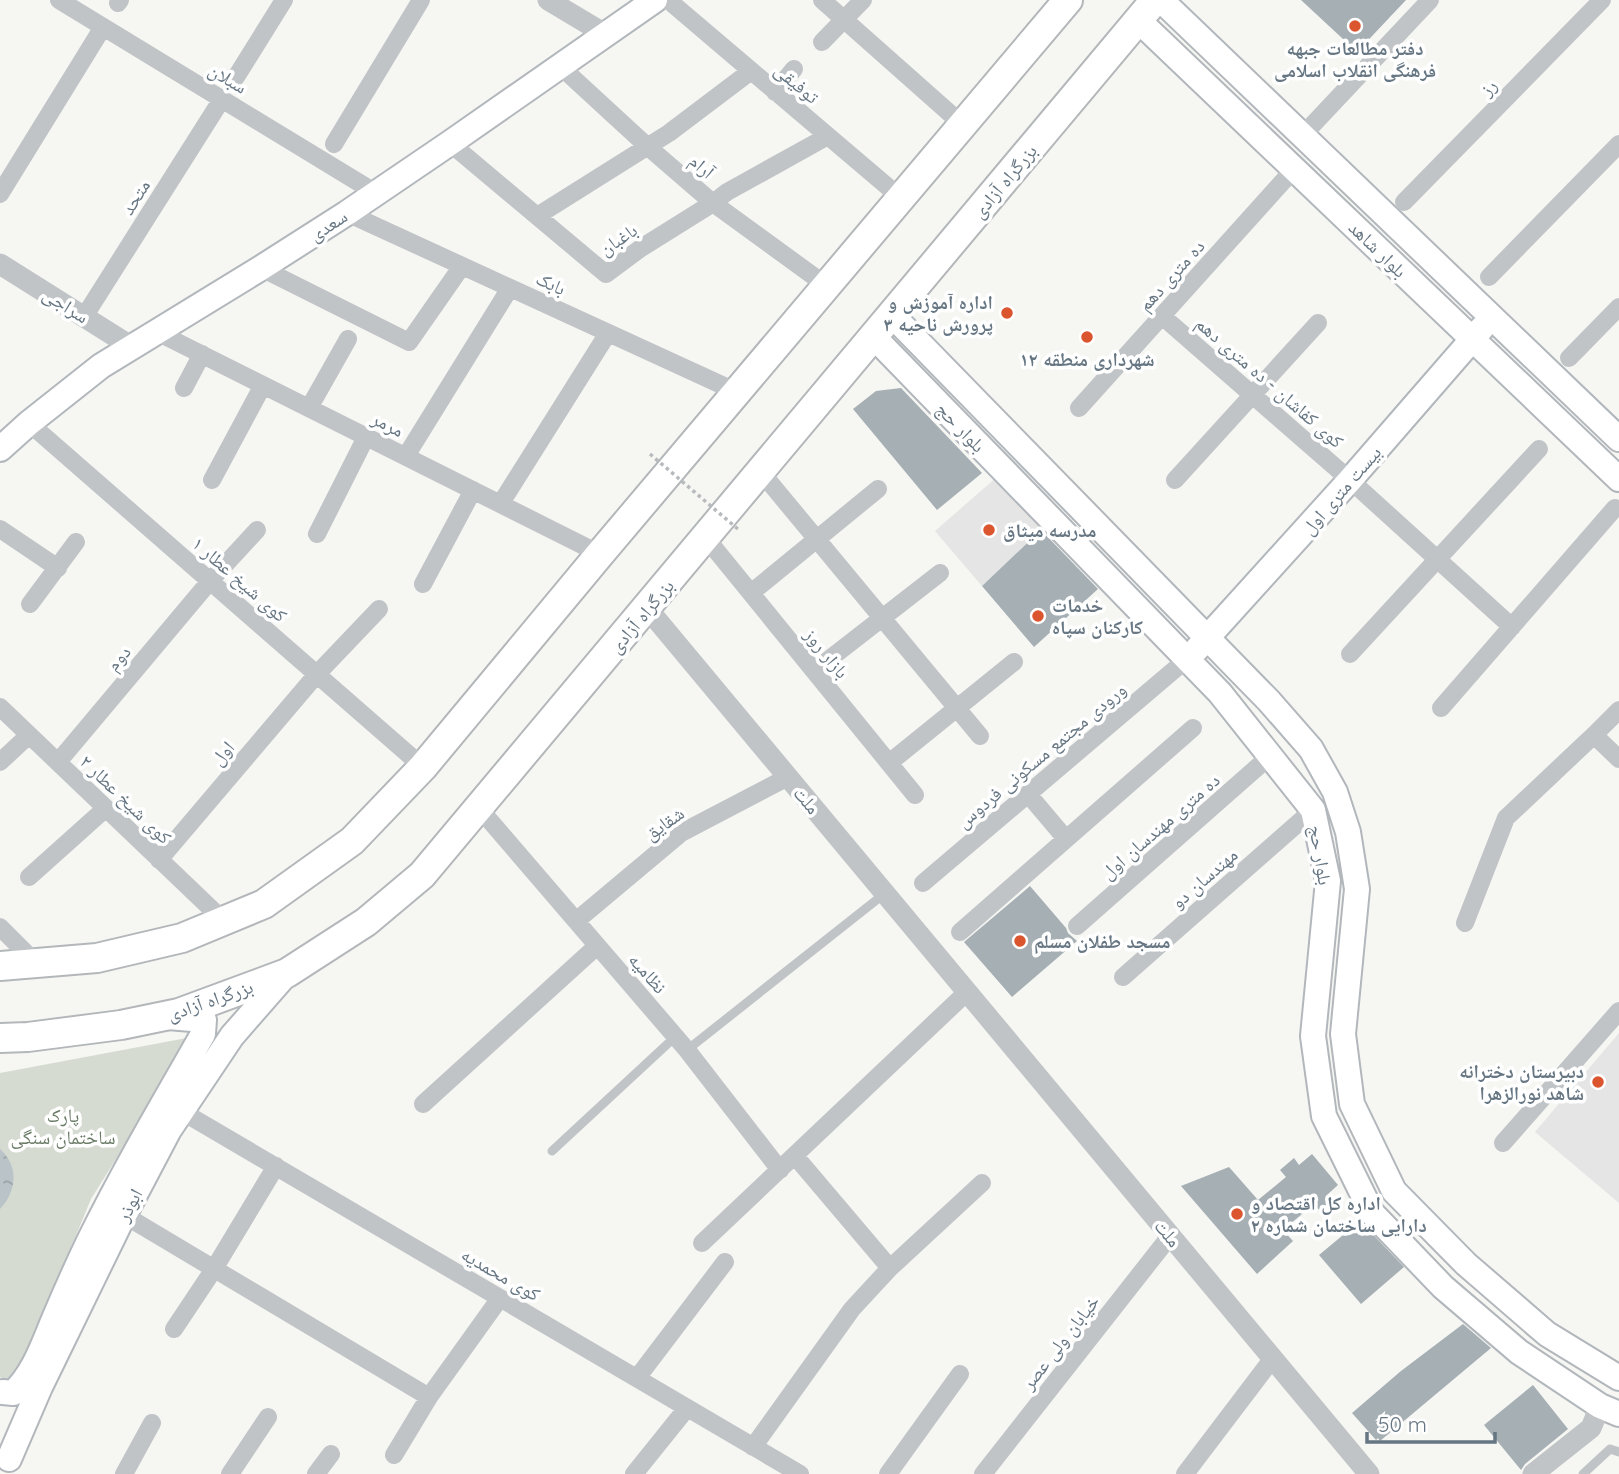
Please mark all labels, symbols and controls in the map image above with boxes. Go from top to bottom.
marker: دفتر مطالعات جبهه فرهنگی انقلاب اسلامی [1347,18,1363,34]
place label: دفتر مطالعات جبهه فرهنگی انقلاب اسلامی [1274,36,1436,82]
street label: سبلان [204,57,252,99]
street label: توفیقی [770,58,824,109]
street label: رز [1474,73,1502,101]
street label: بزرگراه آزادی [966,139,1042,223]
street label: آرام [683,149,720,186]
street label: متحد [115,175,155,219]
street label: سعدی [304,204,352,246]
street label: بلوار شاهد [1344,215,1412,283]
street label: باغبان [594,218,642,260]
street label: ده متری دهم [1132,234,1210,317]
street label: بابک [532,266,570,300]
street label: سراجی [39,282,93,328]
place label: اداره آموزش و پرورش ناحیه ۳ [884,290,993,336]
marker: اداره آموزش و پرورش ناحیه ۳ [999,305,1015,321]
street label: کوی کفاشان - ده متری دهم [1190,311,1349,454]
marker: شهرداری منطقه ۱۲ [1079,329,1095,345]
place label: شهرداری منطقه ۱۲ [1019,347,1155,371]
street label: بلوار حج [931,397,991,458]
street label: مرمر [367,405,408,442]
street label: بیست متری اول [1296,441,1386,539]
place label: مدرسه میثاق [1003,518,1096,542]
marker: مدرسه میثاق [981,522,997,538]
street label: کوی شیخ عطار ۱ [187,531,293,628]
street label: بزرگراه آزادی [603,574,679,658]
place label: خدمات کارکنان سپاه [1052,593,1144,639]
marker: خدمات کارکنان سپاه [1030,608,1046,624]
street label: بازار روز [799,622,855,683]
street label: دوم [100,640,137,677]
street label: ورودی مجتمع مسکونی فردوس [951,677,1131,834]
street label: اول [205,736,239,770]
street label: کوی شیخ عطار ۲ [74,749,177,850]
street label: ده متری مهندسان اول [1096,768,1224,884]
street label: ملت [789,781,825,819]
street label: شقایق [639,801,689,845]
street label: بلوار حج [1303,823,1338,887]
street label: مهندسان دو [1166,842,1242,914]
place label: مسجد طفلان مسلم [1034,929,1170,954]
marker: مسجد طفلان مسلم [1012,933,1028,949]
street label: نظامیه [624,948,672,998]
street label: بزرگراه آزادی [164,974,256,1026]
place label: دبیرستان دخترانه شاهد نورالزهرا [1459,1059,1584,1105]
marker: دبیرستان دخترانه شاهد نورالزهرا [1590,1074,1606,1090]
park label: پارک ساختمان سنگی [10,1103,116,1149]
street label: ابوذر [110,1184,148,1226]
place label: اداره کل اقتصاد و دارایی ساختمان شماره ۲ [1251,1191,1427,1237]
marker: اداره کل اقتصاد و دارایی ساختمان شماره ۲ [1229,1206,1245,1222]
street label: ملت [1150,1214,1186,1252]
street label: کوی محمدیه [457,1242,545,1306]
street label: خیابان ولی عصر [1015,1290,1104,1395]
scale bar [1367,1400,1495,1444]
text: 50 m [1378,1411,1427,1437]

